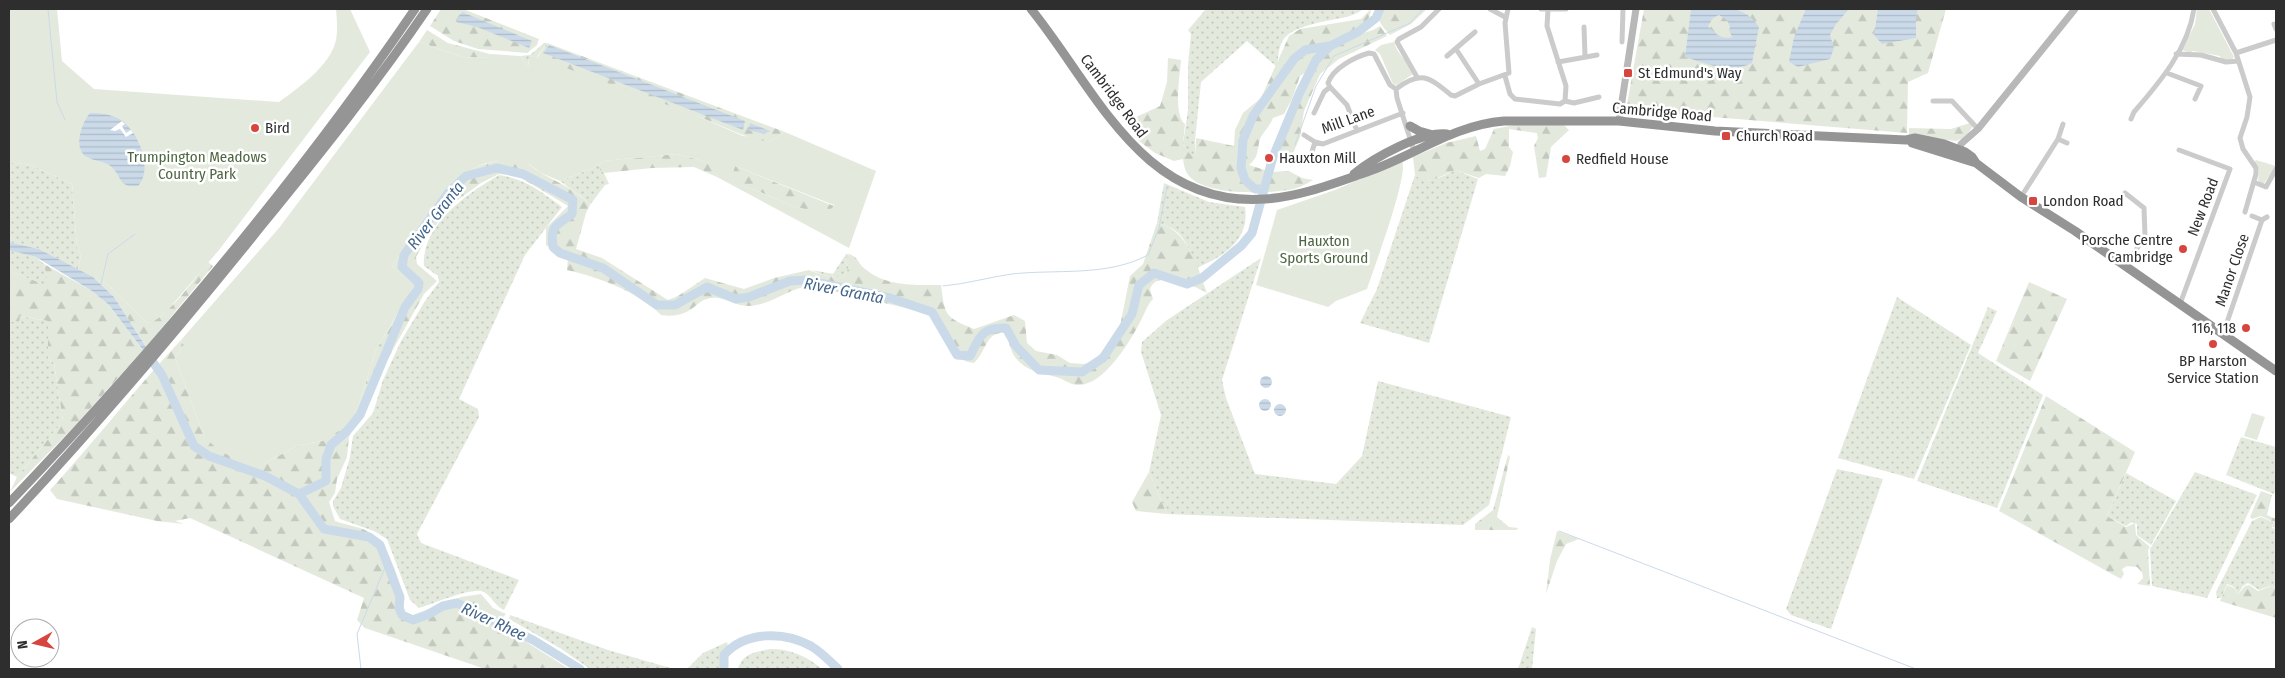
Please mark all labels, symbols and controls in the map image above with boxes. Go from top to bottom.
street label: Cambridge Road [1077,51,1151,141]
place label: St Edmund's Way [1638,64,1742,82]
marker: St Edmund's Way [1622,67,1634,79]
street label: Cambridge Road [1611,99,1713,125]
street label: Mill Lane [1319,102,1377,138]
place label: Bird [265,119,290,137]
marker: Bird [249,122,261,134]
place label: Church Road [1736,127,1813,145]
marker: Church Road [1720,130,1732,142]
park label: Trumpington Meadows Country Park [127,148,267,183]
place label: Hauxton Mill [1279,149,1356,167]
place label: Redfield House [1576,150,1669,168]
marker: Hauxton Mill [1263,152,1275,164]
marker: Redfield House [1560,153,1572,165]
street label: New Road [2184,175,2222,239]
water label: River Granta [403,178,468,253]
place label: London Road [2043,192,2124,210]
marker: London Road [2027,195,2039,207]
place label: Porsche Centre Cambridge [2081,231,2173,266]
street label: Manor Close [2211,231,2253,309]
park label: Hauxton Sports Ground [1280,232,1368,267]
marker: Porsche Centre Cambridge [2177,243,2189,255]
water label: River Granta [803,273,885,308]
place label: 116, 118 [2191,319,2236,337]
marker: 116, 118 [2240,322,2252,334]
marker: BP Harston Service Station [2207,338,2219,350]
place label: BP Harston Service Station [2167,352,2259,387]
water label: River Rhee [459,598,529,645]
north arrow [10,618,60,668]
text: N [14,639,32,650]

